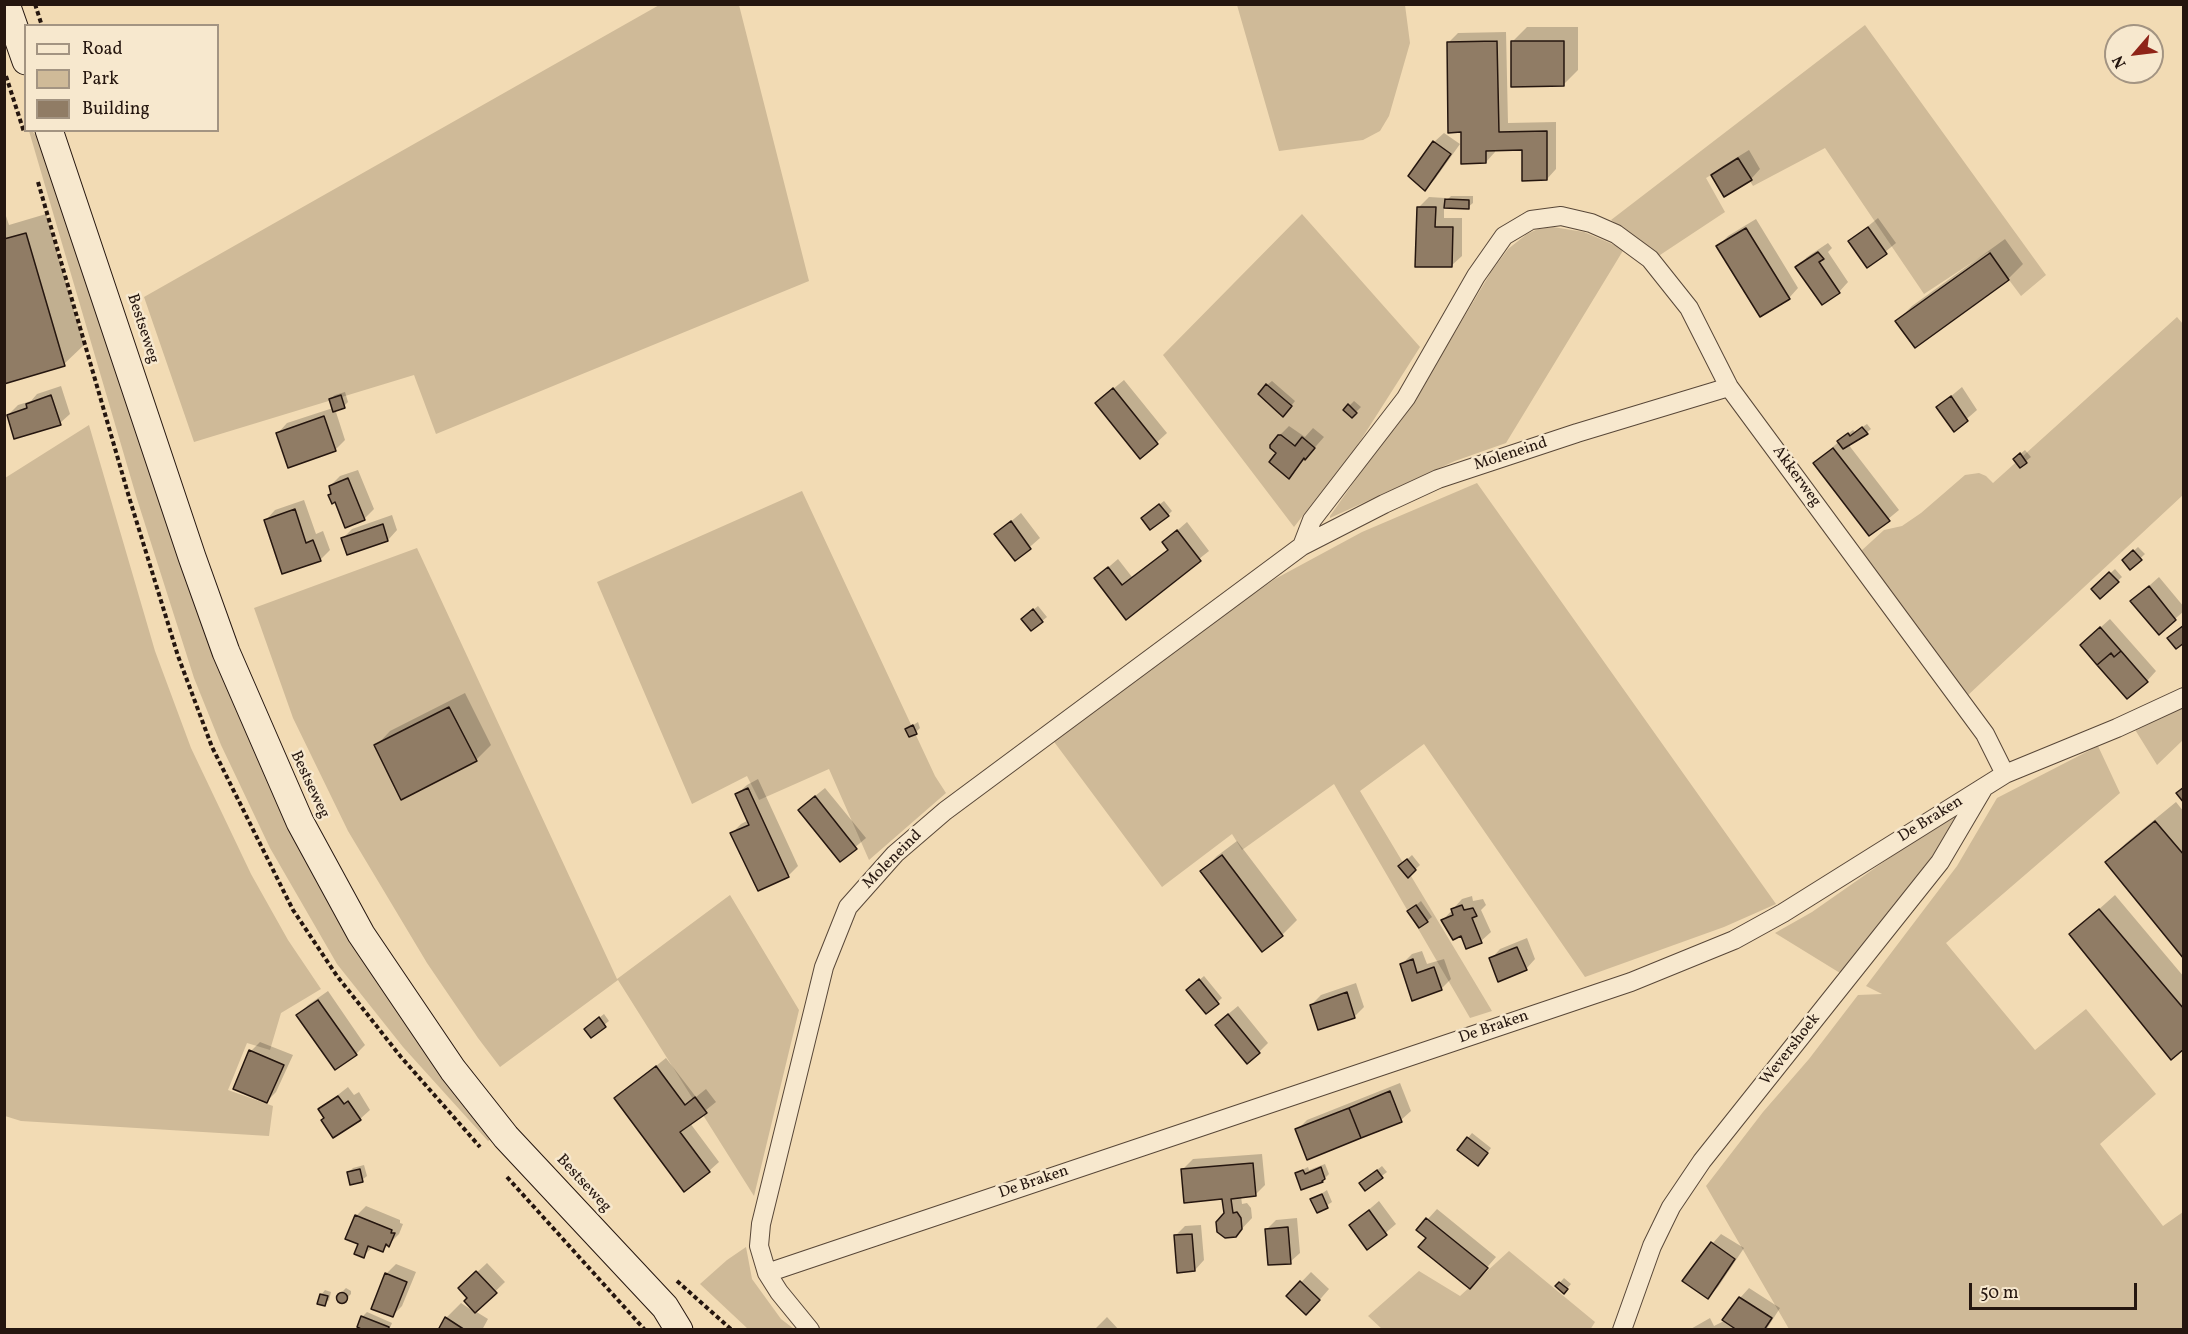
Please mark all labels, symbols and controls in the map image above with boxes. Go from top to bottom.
legend [24,24,219,132]
north arrow [2104,24,2164,84]
text: Road [82,37,123,62]
text: N [2107,51,2132,72]
text: Park [82,67,119,92]
text: Building [82,97,150,122]
street label: Bestseweg [122,292,162,366]
street label: Moleneind [1472,434,1550,476]
street label: Akkerweg [1767,443,1825,511]
street label: Bestseweg [285,748,333,822]
street label: De Braken [1895,793,1967,847]
street label: Moleneind [859,826,927,894]
street label: De Braken [1456,1007,1532,1049]
street label: Wevershoek [1757,1010,1825,1090]
street label: Bestseweg [551,1151,615,1217]
street label: De Braken [996,1162,1072,1204]
scale bar [1972,1271,2140,1309]
text: 50 m [1980,1281,2019,1306]

